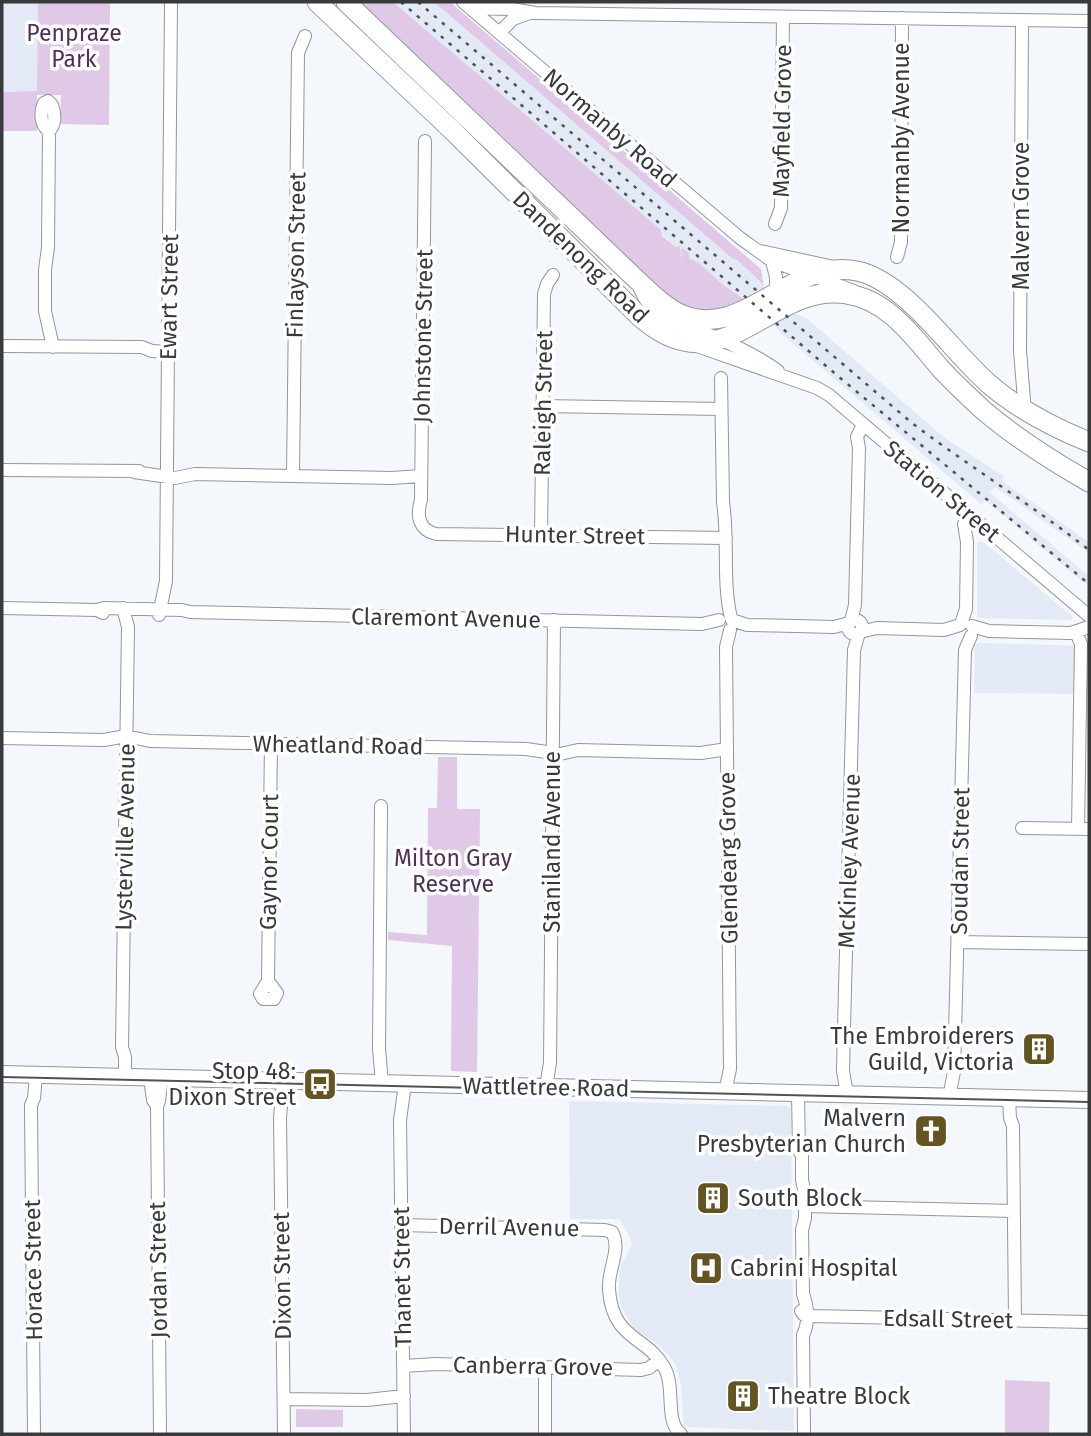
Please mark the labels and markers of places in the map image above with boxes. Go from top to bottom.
place label: The Embroiderers Guild, Victoria [830,1022,1014,1076]
building icon: The Embroiderers Guild, Victoria [1020,1030,1058,1068]
place label: Stop 48: Dixon Street [168,1057,297,1111]
bus stop icon: Stop 48: Dixon Street [301,1065,339,1103]
place label: Malvern Presbyterian Church [697,1104,906,1158]
church icon: Malvern Presbyterian Church [912,1112,950,1150]
building icon: South Block [694,1179,732,1217]
place label: South Block [738,1184,862,1212]
hospital icon: Cabrini Hospital [687,1249,725,1287]
place label: Cabrini Hospital [730,1254,898,1282]
building icon: Theatre Block [724,1377,762,1415]
place label: Theatre Block [768,1382,910,1410]

